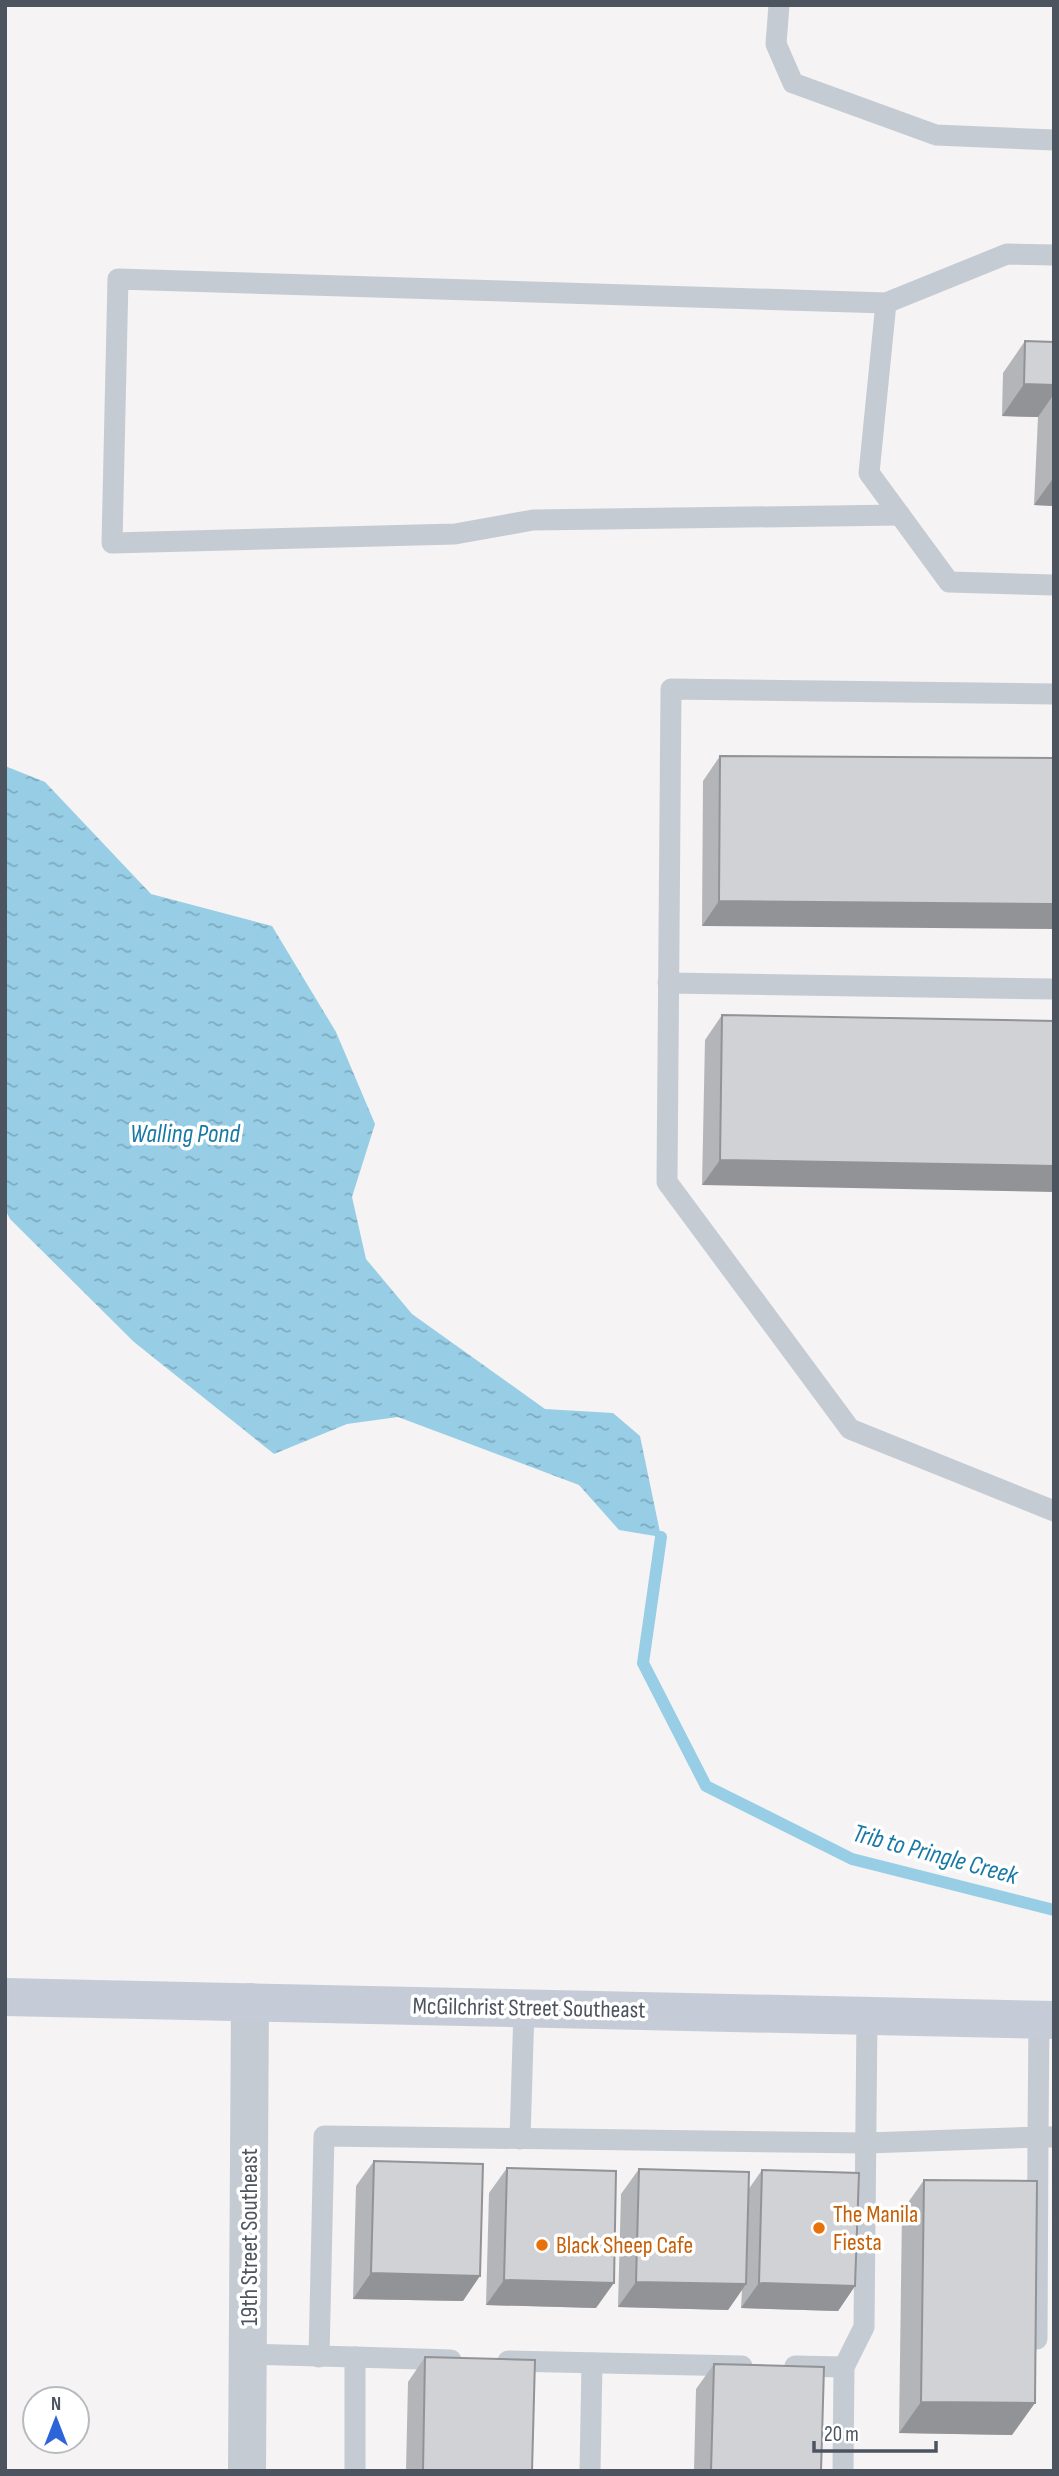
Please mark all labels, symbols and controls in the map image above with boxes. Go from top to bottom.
water label: Walling Pond [130,1119,241,1150]
water label: Trib to Pringle Creek [849,1818,1022,1892]
street label: McGilchrist Street Southeast [412,1991,646,2025]
street label: 19th Street Southeast [235,2148,264,2326]
place label: The Manila Fiesta [833,2200,918,2257]
marker: The Manila Fiesta [811,2220,827,2236]
place label: Black Sheep Cafe [556,2231,693,2260]
marker: Black Sheep Cafe [534,2237,550,2253]
north arrow [21,2385,91,2455]
text: N [51,2393,61,2416]
scale bar [814,2410,936,2454]
text: 20 m [824,2422,859,2447]

